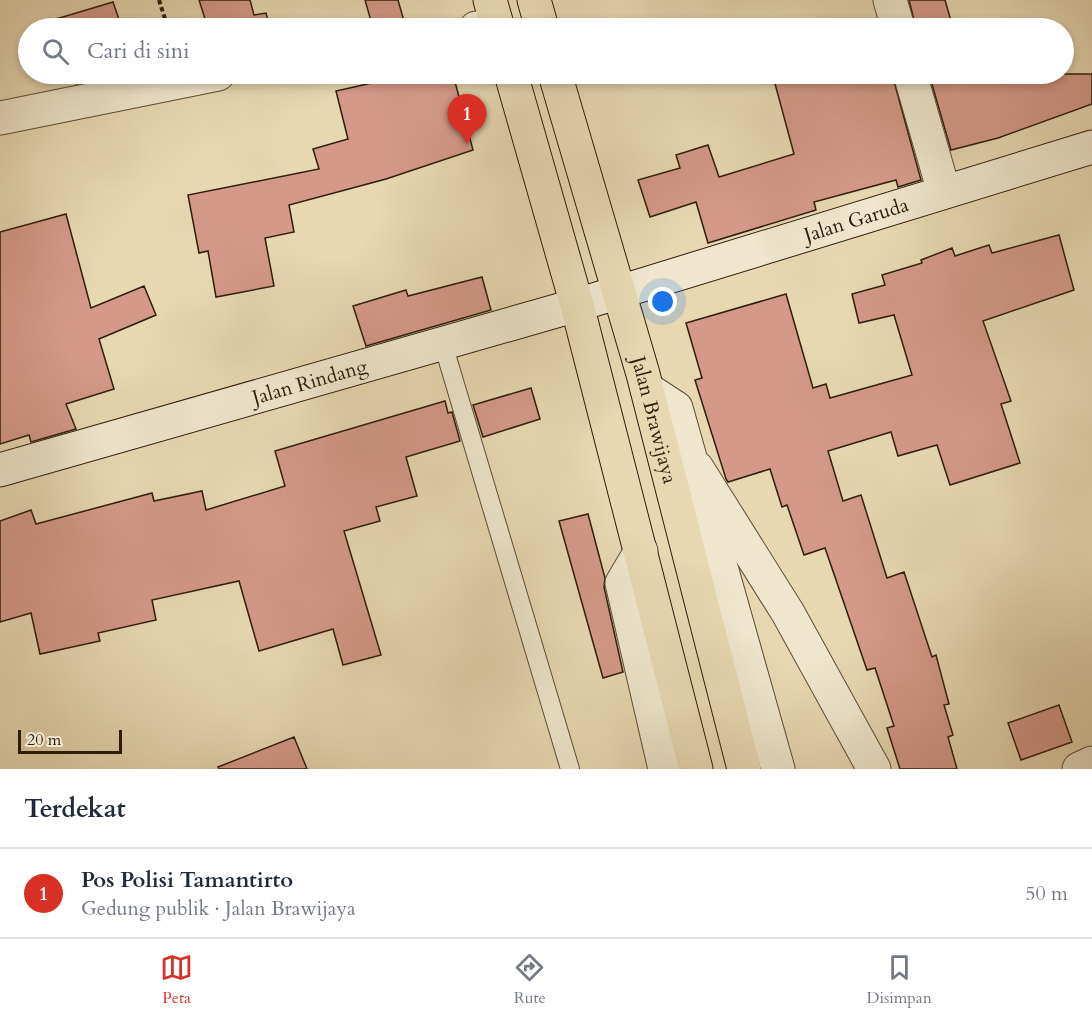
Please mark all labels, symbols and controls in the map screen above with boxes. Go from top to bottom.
search box [18,18,1074,84]
icon: search [39,35,72,68]
text: Cari di sini [87,36,190,66]
pin: 1 [448,94,486,144]
street label: Jalan Garuda [798,191,912,249]
your location [648,287,677,316]
street label: Jalan Brawijaya [624,350,684,487]
street label: Jalan Rindang [246,352,371,412]
scale bar [18,727,122,754]
text: 20 m [27,729,61,751]
text: Terdekat [24,791,126,826]
text: Pos Polisi Tamantirto [81,865,293,895]
text: 1 [38,880,49,907]
text: 50 m [1025,880,1068,907]
text: Gedung publik · Jalan Brawijaya [81,895,356,922]
tab: Peta [160,951,193,1009]
tab: Rute [513,951,546,1009]
tab: Disimpan [866,951,932,1009]

